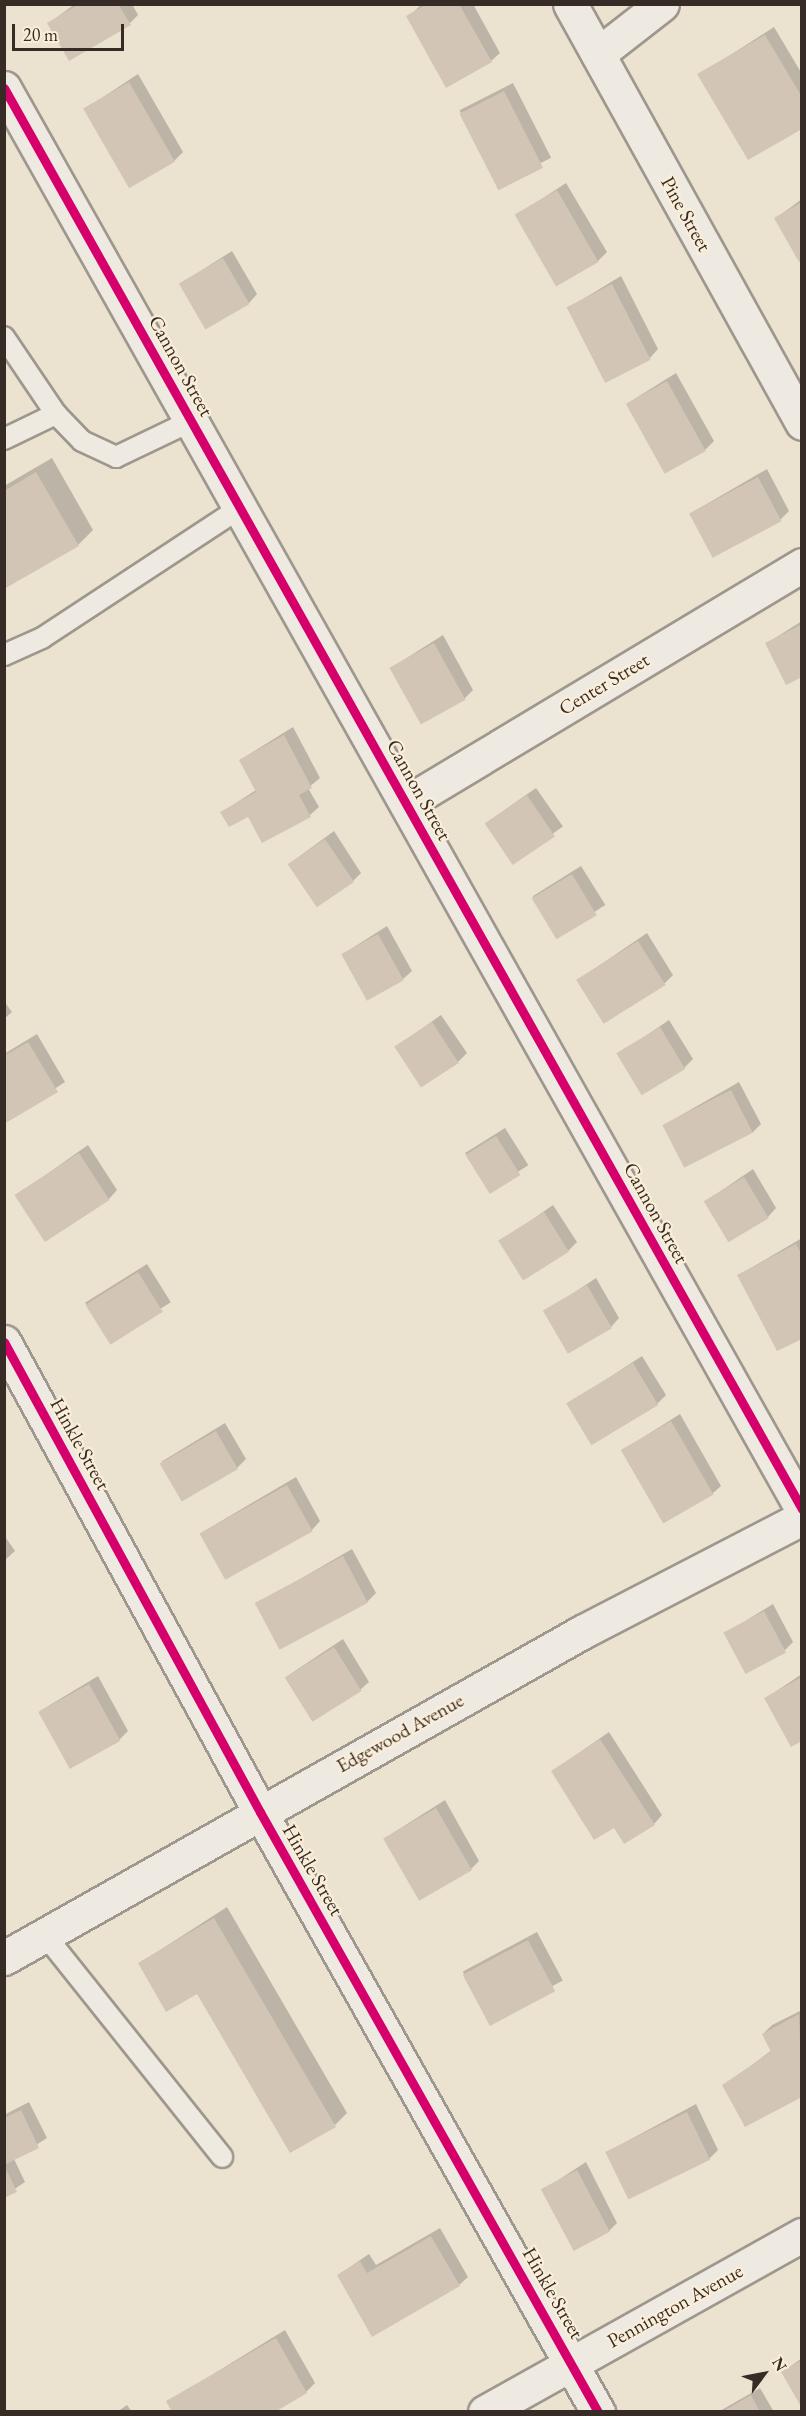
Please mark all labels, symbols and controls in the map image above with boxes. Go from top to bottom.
scale bar [15,12,128,50]
text: 20 m [23,23,58,46]
street label: Pine Street [656,172,716,256]
street label: Cannon Street [143,311,219,421]
street label: Center Street [554,648,654,720]
street label: Cannon Street [381,735,457,845]
street label: Cannon Street [618,1158,694,1268]
street label: Hinkle Street [45,1394,115,1494]
street label: Edgewood Avenue [332,1688,468,1778]
street label: Hinkle Street [277,1820,349,1920]
street label: Hinkle Street [517,2243,589,2343]
street label: Pennington Avenue [603,2259,747,2353]
north arrow [734,2344,794,2404]
text: N [767,2353,792,2375]

